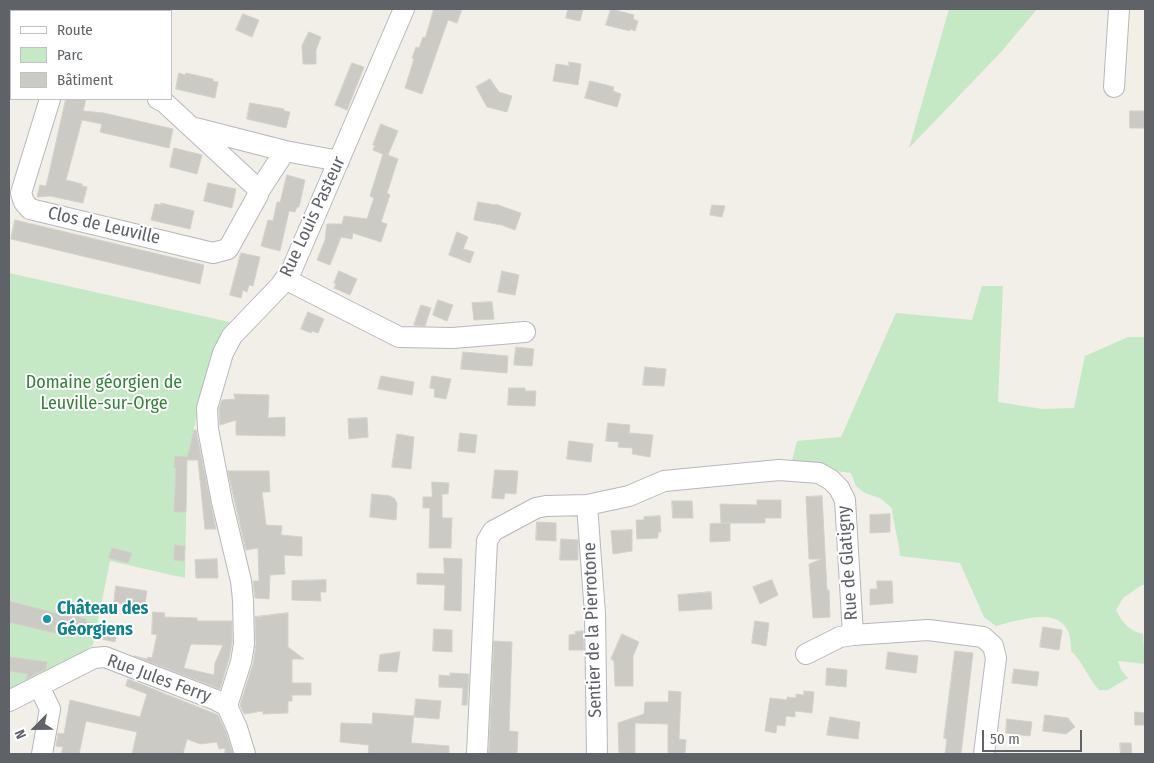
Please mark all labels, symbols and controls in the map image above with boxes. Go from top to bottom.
legend [10,10,172,100]
text: Route [57,21,93,39]
text: Parc [57,46,83,64]
text: Bâtiment [57,71,113,89]
street label: Rue Louis Pasteur [276,153,350,281]
street label: Clos de Leuville [46,203,162,249]
park label: Domaine géorgien de Leuville-sur-Orge [26,372,182,414]
street label: Rue de Glatigny [833,505,863,621]
street label: Sentier de la Pierrotone [579,542,607,718]
place label: Château des Géorgiens [57,598,148,640]
marker: Château des Géorgiens [41,613,53,625]
street label: Rue Jules Ferry [104,650,214,708]
north arrow [10,703,60,753]
scale bar [984,720,1084,752]
text: N [11,727,30,741]
text: 50 m [990,730,1020,748]

